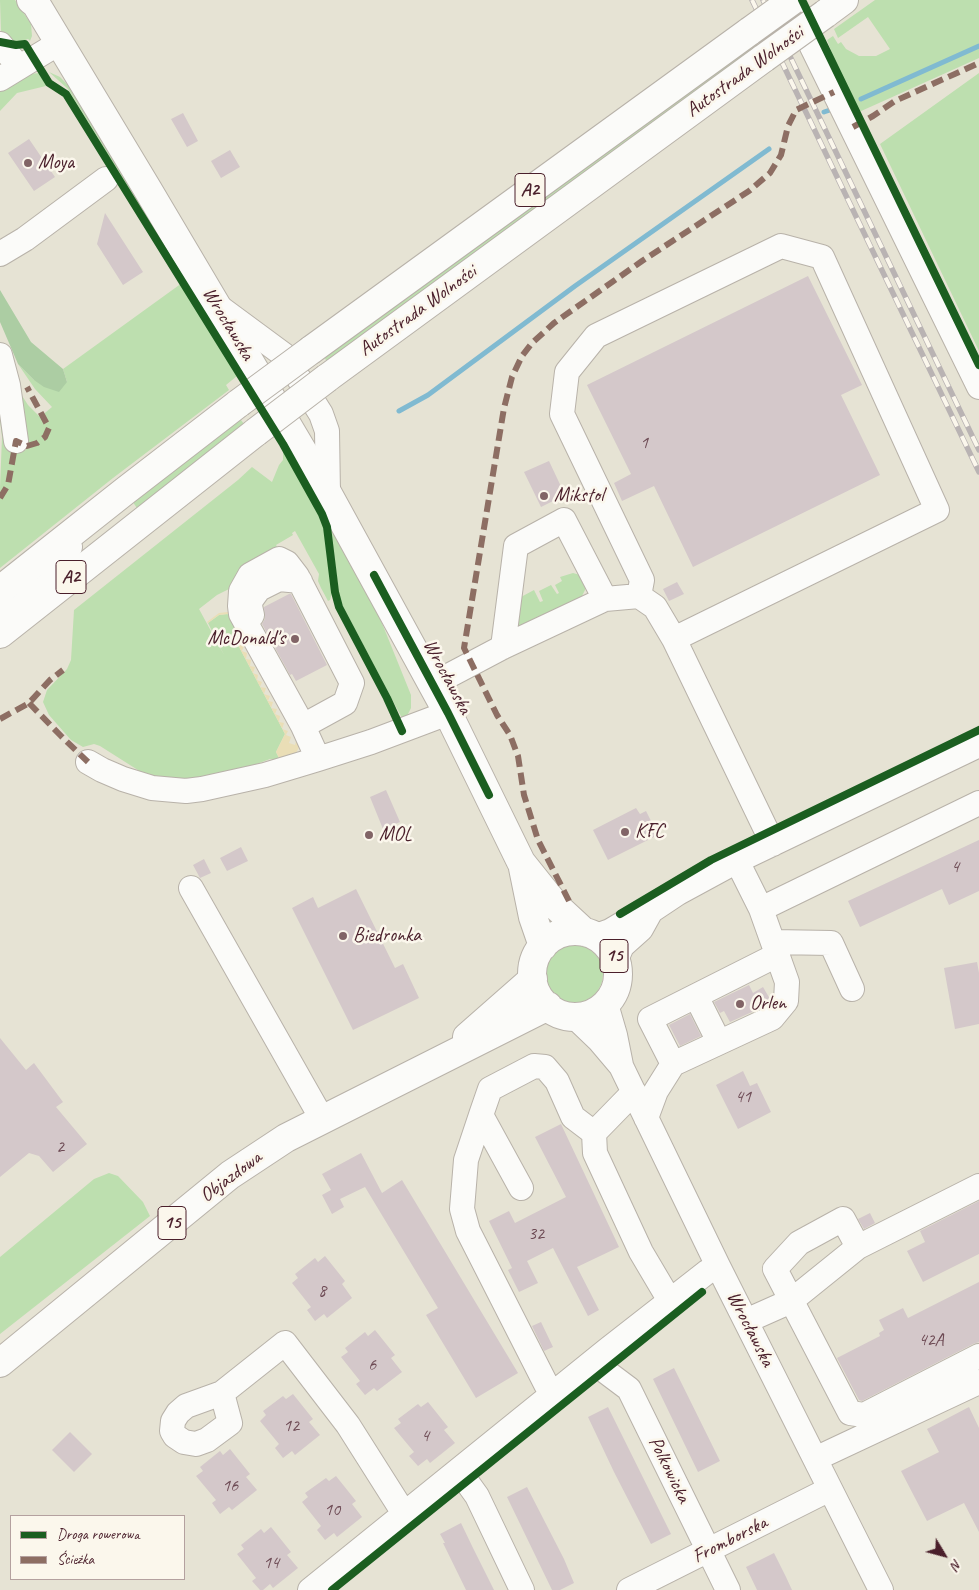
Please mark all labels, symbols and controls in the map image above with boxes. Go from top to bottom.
street label: Autostrada Wolności [681,21,809,123]
place label: Moya [38,151,74,175]
marker: Moya [22,157,34,169]
road number: A2 [515,174,545,206]
street label: Autostrada Wolności [354,260,482,362]
street label: Wrocławska [197,283,259,365]
house number: 1 [640,432,648,454]
place label: Mikstol [554,484,604,508]
marker: Mikstol [538,490,550,502]
road number: A2 [56,560,86,594]
place label: McDonald's [207,627,285,651]
marker: McDonald's [289,633,301,645]
street label: Wrocławska [417,636,477,718]
place label: KFC [635,820,664,844]
place label: MOL [379,823,412,847]
marker: KFC [619,826,631,838]
marker: MOL [363,829,375,841]
house number: 4 [951,856,959,878]
place label: Biedronka [353,924,421,948]
marker: Biedronka [337,930,349,942]
road number: 15 [600,939,628,972]
place label: Orlen [750,992,786,1016]
marker: Orlen [734,998,746,1010]
house number: 41 [735,1086,751,1108]
house number: 2 [56,1136,64,1158]
street label: Objazdowa [195,1146,267,1208]
road number: 15 [158,1206,186,1240]
house number: 32 [528,1223,544,1245]
house number: 8 [318,1280,326,1302]
street label: Wrocławska [721,1287,779,1371]
house number: 42A [918,1329,944,1351]
house number: 6 [368,1354,376,1376]
house number: 12 [283,1415,299,1437]
house number: 4 [421,1425,429,1447]
street label: Polkowicka [643,1433,695,1507]
house number: 16 [222,1475,238,1497]
house number: 10 [324,1499,340,1521]
street label: Fromborska [689,1511,771,1569]
legend [10,1515,185,1580]
text: Droga rowerowa [57,1525,139,1544]
north arrow [919,1530,969,1580]
text: Ścieżka [57,1550,94,1569]
house number: 14 [263,1552,279,1574]
text: N [947,1556,966,1573]

